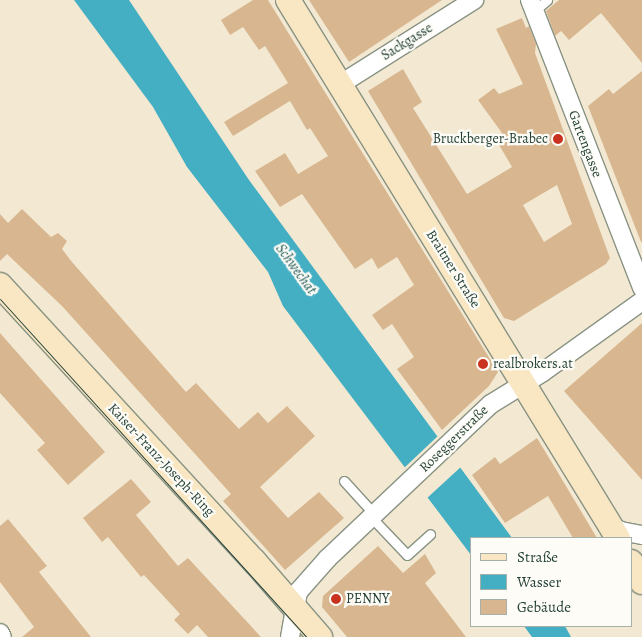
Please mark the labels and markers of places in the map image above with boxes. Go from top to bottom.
place label: Bruckberger-Brabec [433,131,548,147]
marker: Bruckberger-Brabec [552,133,564,145]
place label: realbrokers.at [493,356,573,372]
marker: realbrokers.at [477,358,489,370]
place label: PENNY [346,591,390,607]
marker: PENNY [330,593,342,605]

